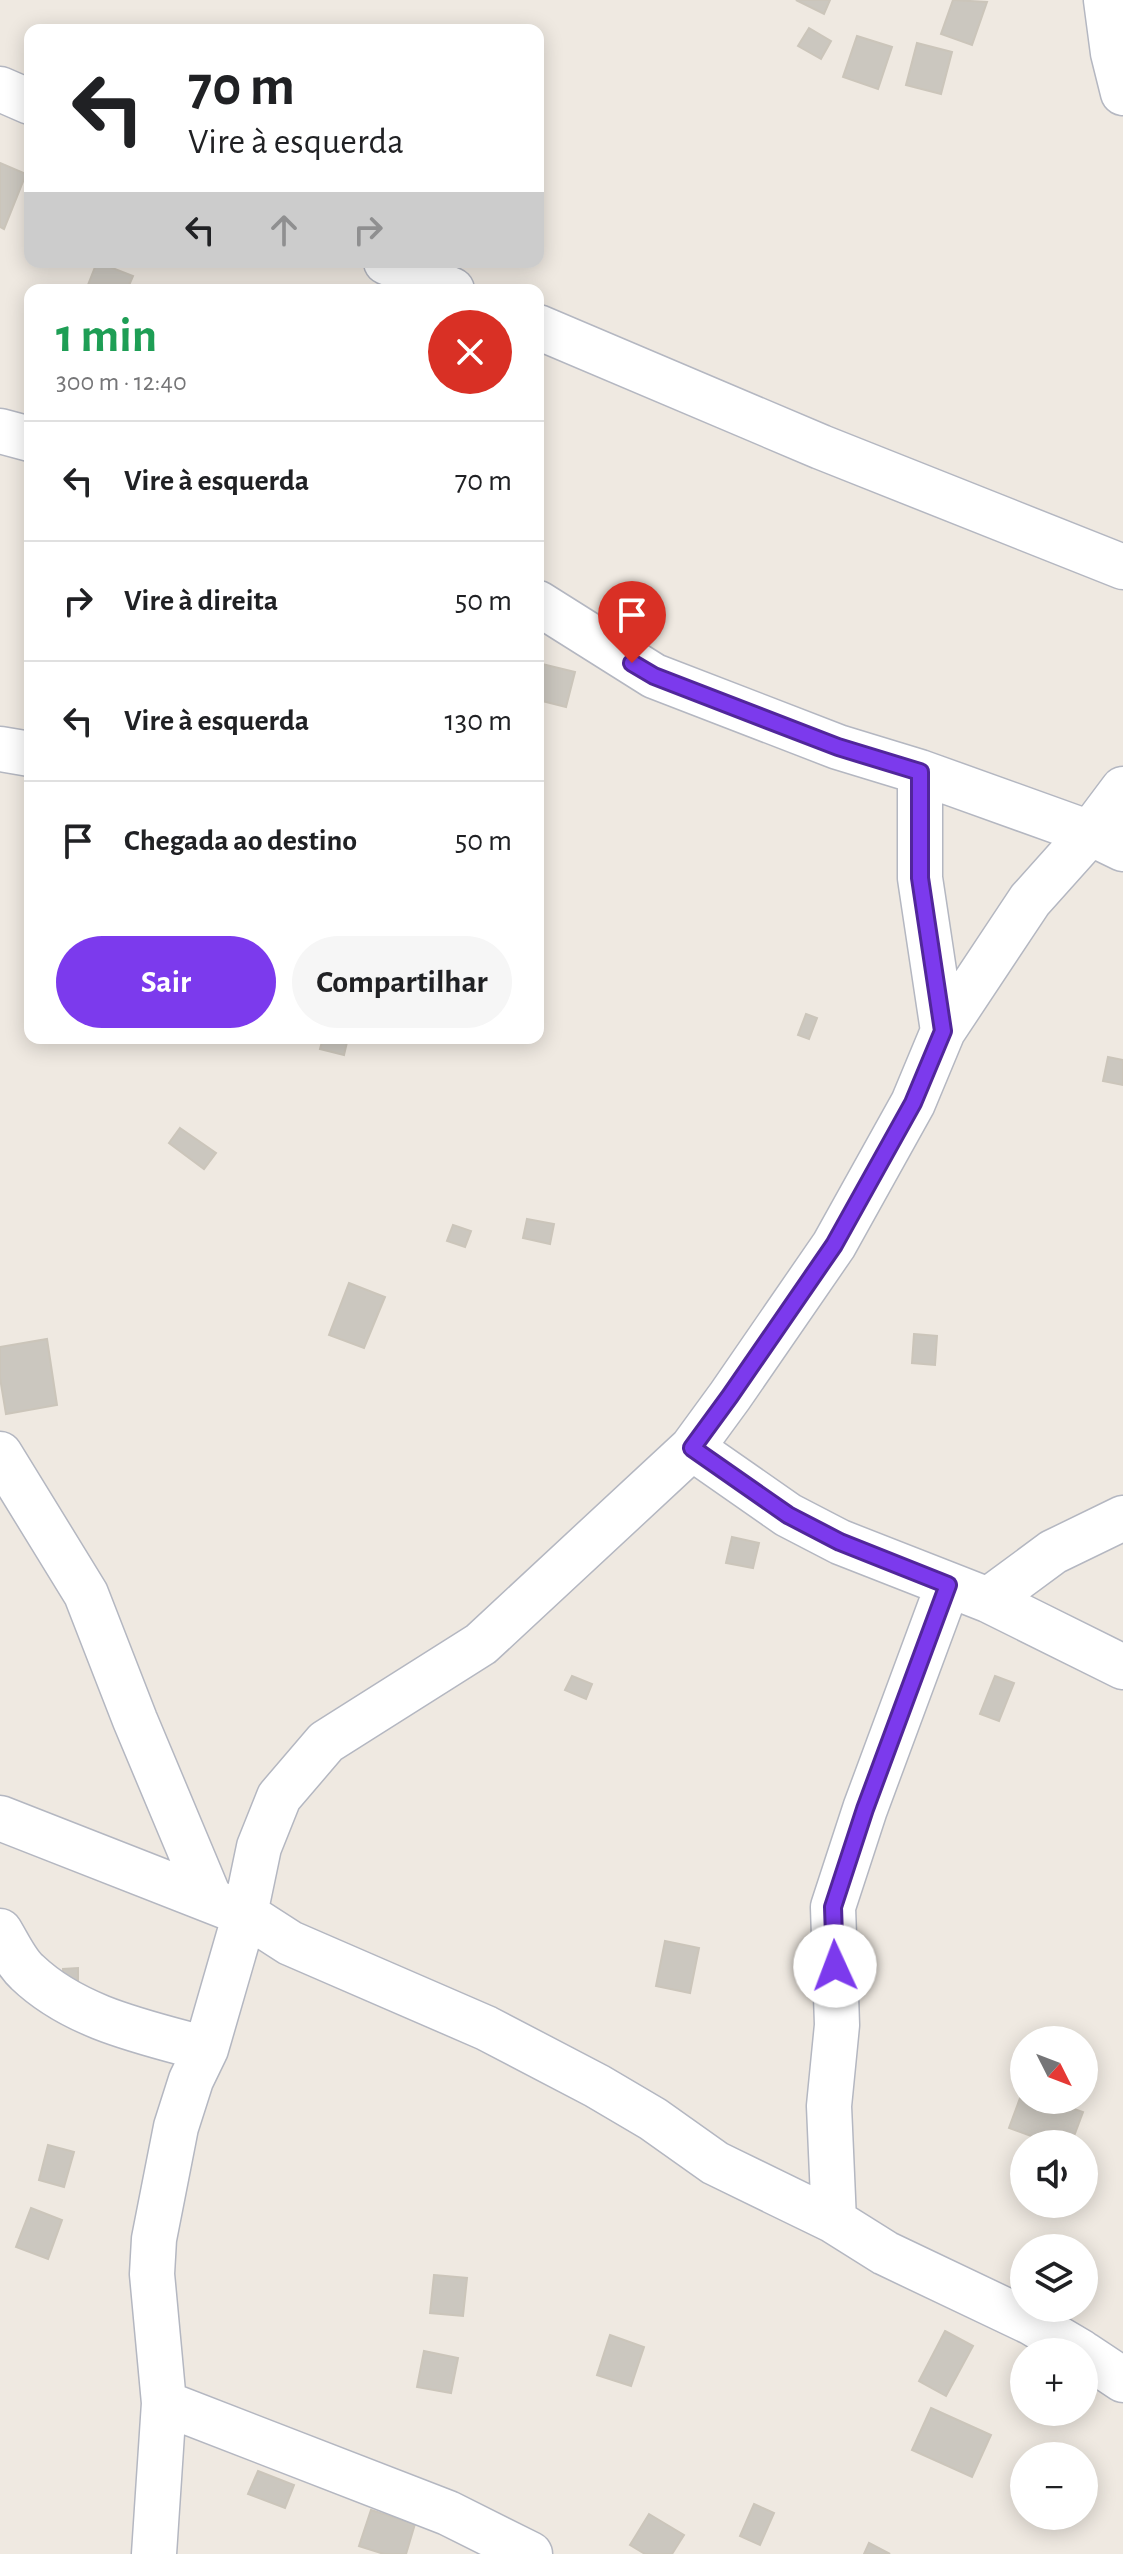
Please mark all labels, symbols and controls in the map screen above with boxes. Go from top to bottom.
icon: left [56,56,160,160]
text: 70 m [188,59,295,115]
text: Vire à esquerda [188,124,404,160]
icon: left [178,208,222,252]
icon: ahead [262,208,306,252]
icon: right [346,208,390,252]
button: close [428,310,512,394]
text: 1 min [56,313,157,361]
text: 300 m · 12:40 [56,369,187,395]
icon: left [56,459,100,503]
text: Vire à esquerda [124,466,309,496]
text: 70 m [455,466,512,496]
icon: right [56,579,100,623]
pin [598,581,666,663]
text: Vire à direita [124,586,278,616]
text: 50 m [455,586,512,616]
icon: arrive [610,593,654,637]
icon: left [56,699,100,743]
text: Vire à esquerda [124,706,309,736]
text: 130 m [445,706,512,736]
icon: arrive [56,819,100,863]
text: Chegada ao destino [124,826,357,856]
text: 50 m [455,826,512,856]
button: Sair [56,936,276,1028]
button: Compartilhar [292,936,512,1028]
position arrow [793,1924,877,2008]
north arrow [1010,2026,1098,2114]
map controls [1010,2026,1098,2530]
button: sound [1010,2130,1098,2218]
button: layers [1010,2234,1098,2322]
button: + [1010,2338,1098,2426]
button: − [1010,2442,1098,2530]

